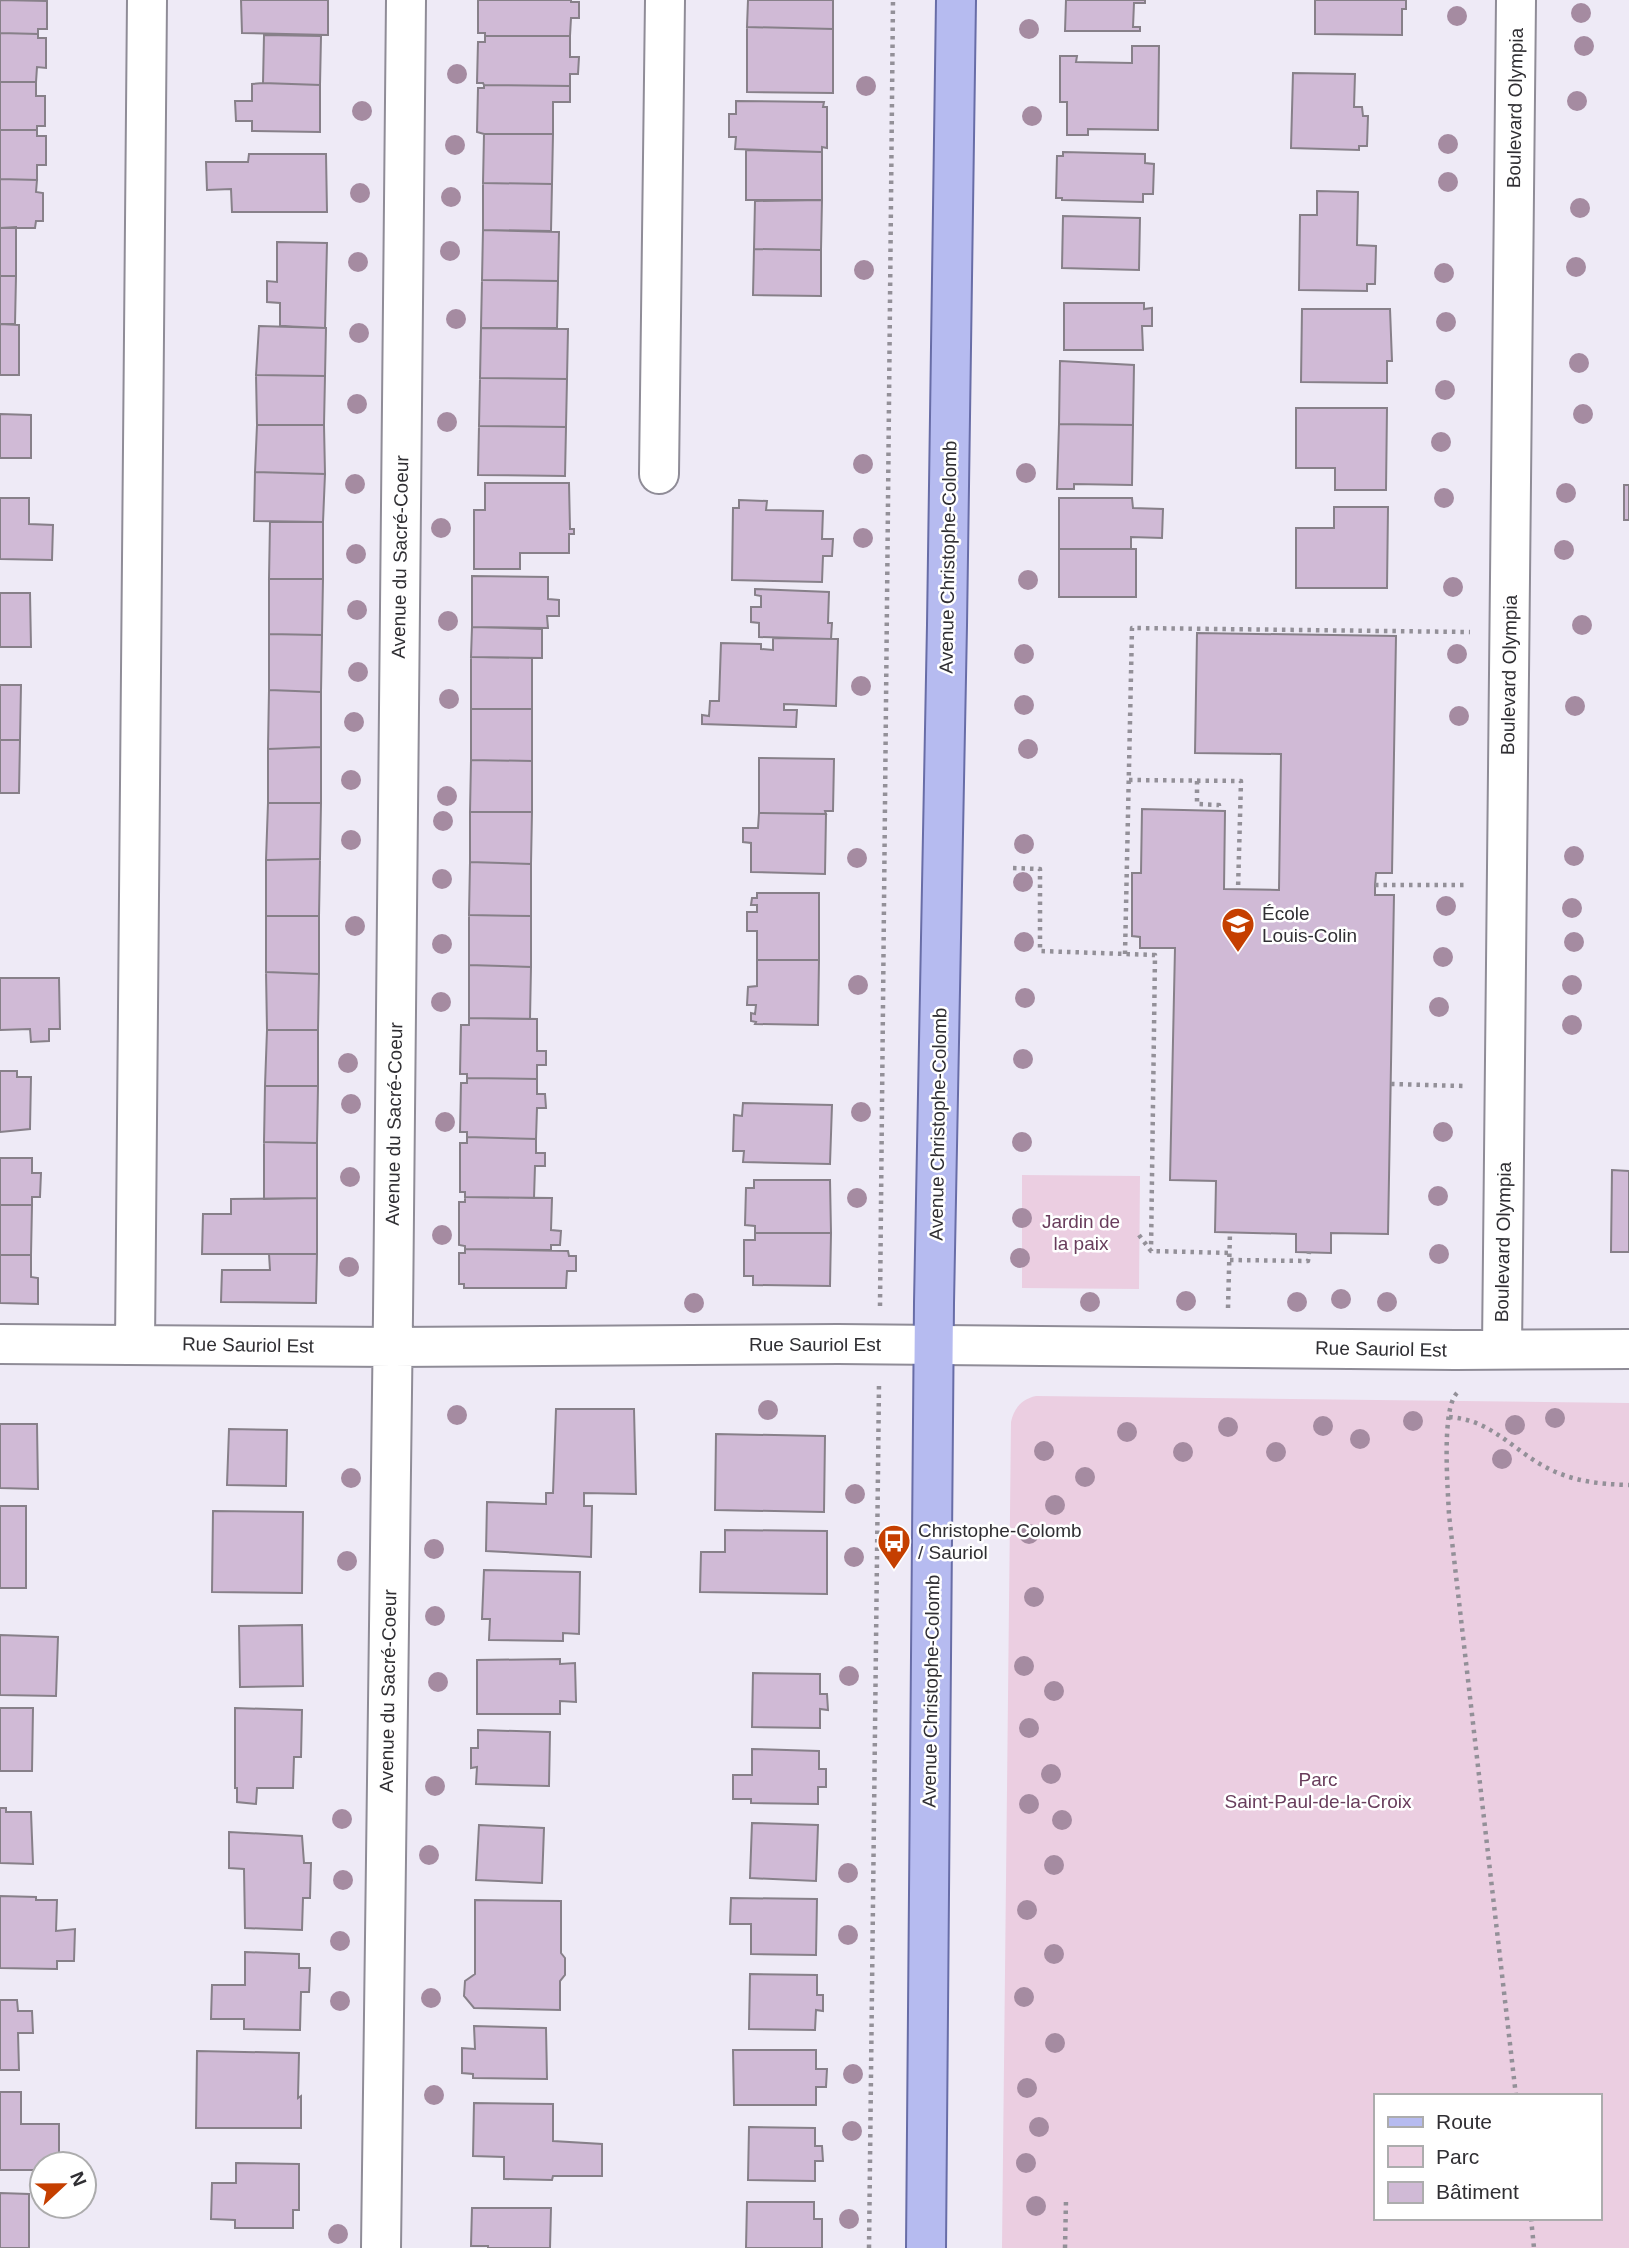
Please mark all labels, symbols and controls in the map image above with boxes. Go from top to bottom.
street label: Boulevard Olympia [1503,27,1527,188]
street label: Avenue Christophe-Colomb [935,440,961,674]
street label: Avenue du Sacré-Coeur [388,454,412,659]
street label: Boulevard Olympia [1497,594,1521,755]
place label: École Louis-Colin [1262,903,1357,946]
school or university icon: École Louis-Colin [1219,905,1257,954]
street label: Avenue Christophe-Colomb [925,1007,951,1241]
street label: Avenue du Sacré-Coeur [382,1021,406,1226]
street label: Boulevard Olympia [1491,1161,1515,1322]
park label: Jardin de la paix [1042,1211,1120,1254]
street label: Rue Sauriol Est [182,1333,315,1357]
street label: Rue Sauriol Est [749,1334,882,1355]
street label: Rue Sauriol Est [1315,1337,1448,1361]
place label: Christophe-Colomb / Sauriol [918,1520,1082,1563]
bus stop icon: Christophe-Colomb / Sauriol [875,1522,913,1571]
street label: Avenue Christophe-Colomb [918,1574,944,1808]
street label: Avenue du Sacré-Coeur [376,1588,400,1793]
park label: Parc Saint-Paul-de-la-Croix [1225,1769,1412,1812]
legend [1374,2094,1601,2220]
text: Route [1436,2110,1492,2133]
text: Parc [1436,2145,1479,2168]
north arrow [28,2150,98,2220]
text: N [66,2169,91,2189]
text: Bâtiment [1436,2180,1519,2203]

